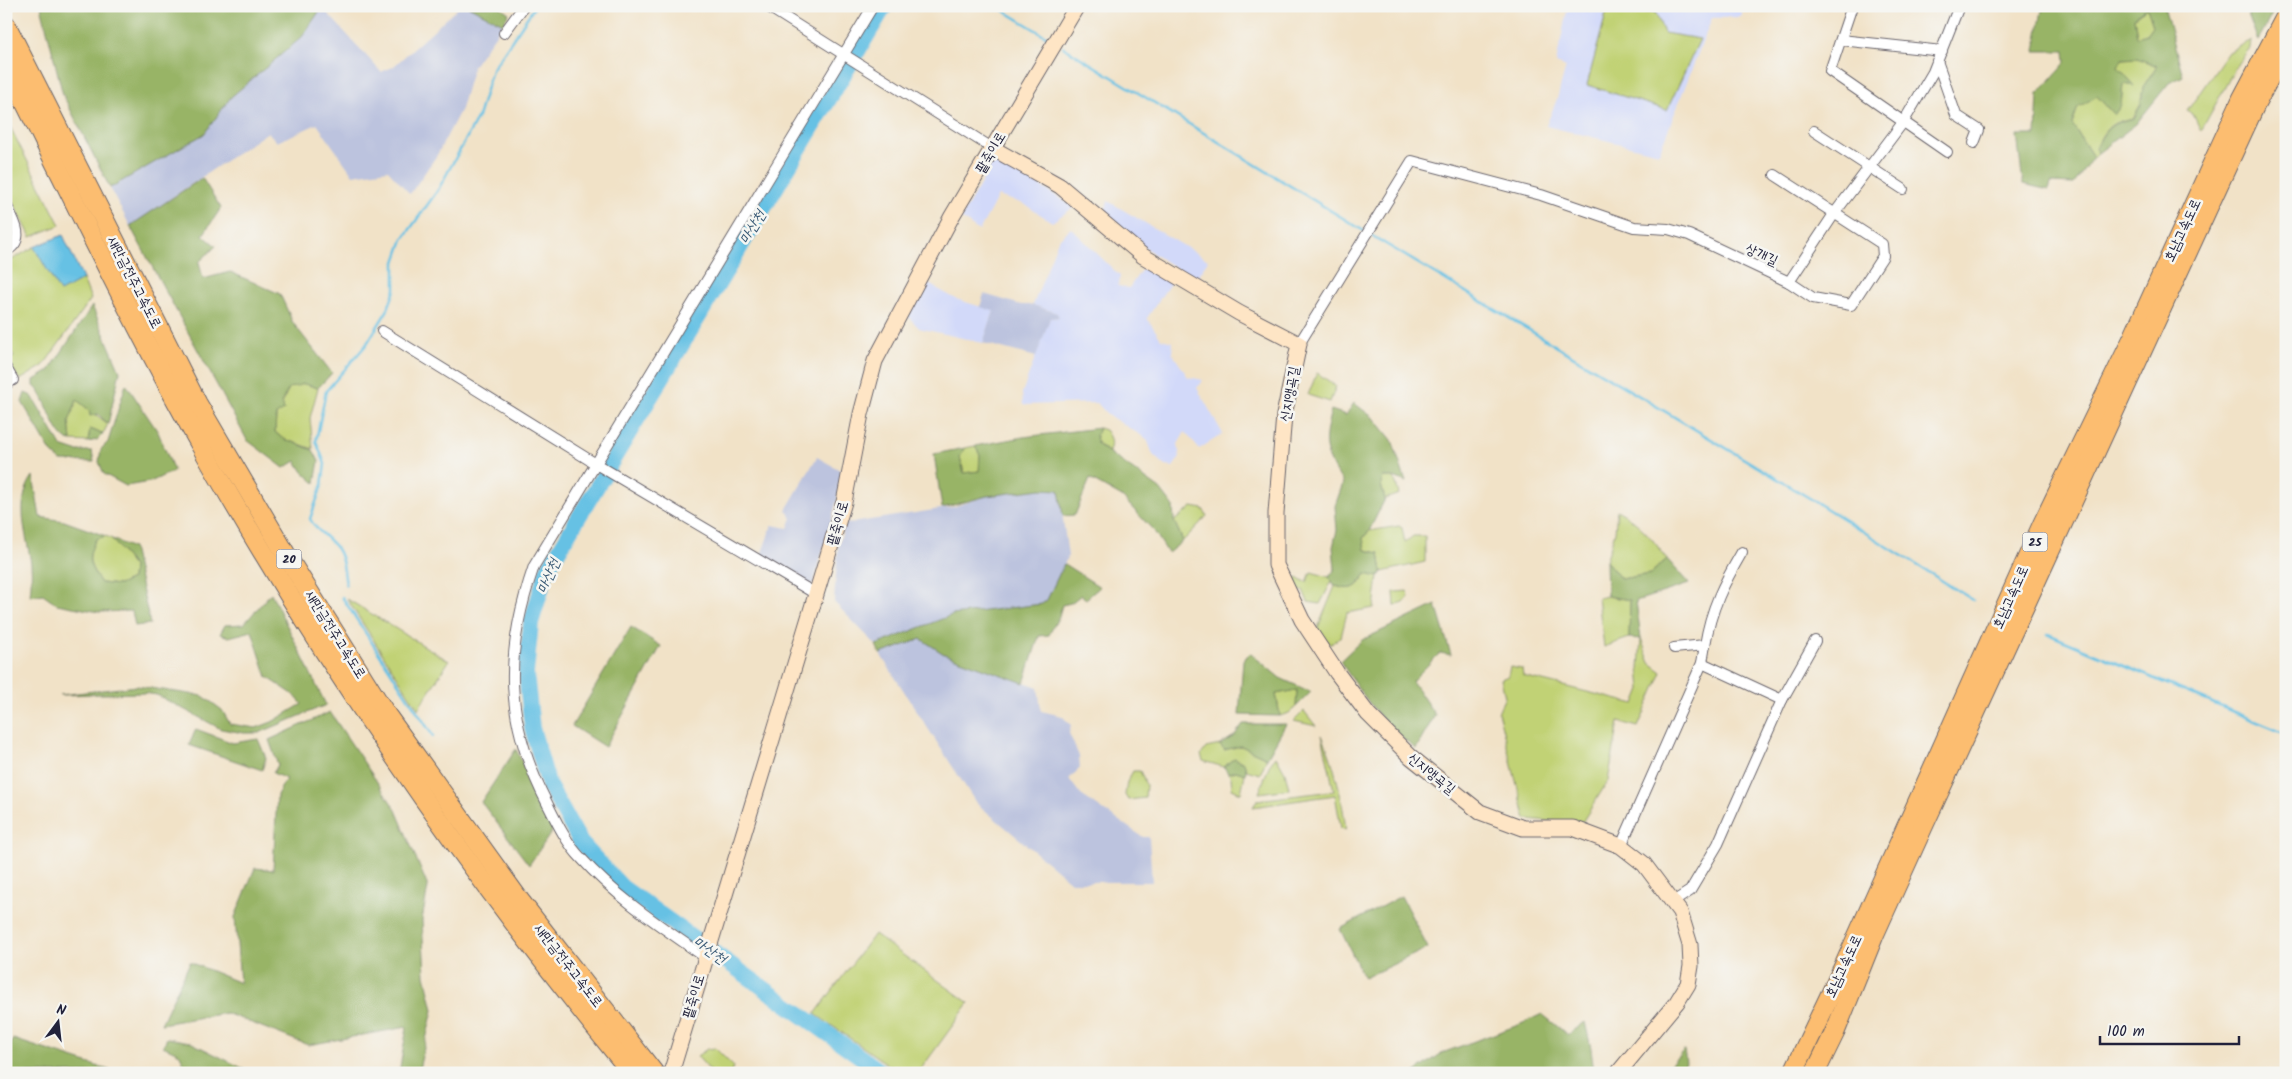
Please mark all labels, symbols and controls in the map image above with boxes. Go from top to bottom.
street label: 팥죽이로 [970,128,1012,177]
street label: 호남고속도로 [2159,195,2207,266]
water label: 마산천 [733,204,773,249]
street label: 새만금전주고속도로 [101,232,167,333]
street label: 상개길 [1742,238,1782,272]
street label: 신지앵곡길 [1274,364,1306,424]
street label: 팥죽이로 [821,499,855,548]
road number: 25 [2022,532,2048,552]
road number: 20 [276,550,302,568]
water label: 마산천 [531,553,568,598]
street label: 호남고속도로 [1987,562,2035,633]
street label: 새만금전주고속도로 [299,586,371,683]
street label: 신지앵곡길 [1403,748,1461,801]
street label: 새만금전주고속도로 [528,919,608,1012]
water label: 마산천 [688,931,733,972]
street label: 호남고속도로 [1820,931,1868,1002]
street label: 팥죽이로 [677,972,711,1021]
north arrow [32,996,82,1046]
text: N [54,999,68,1022]
scale bar [2100,1014,2238,1046]
text: 100 m [2107,1020,2145,1044]

